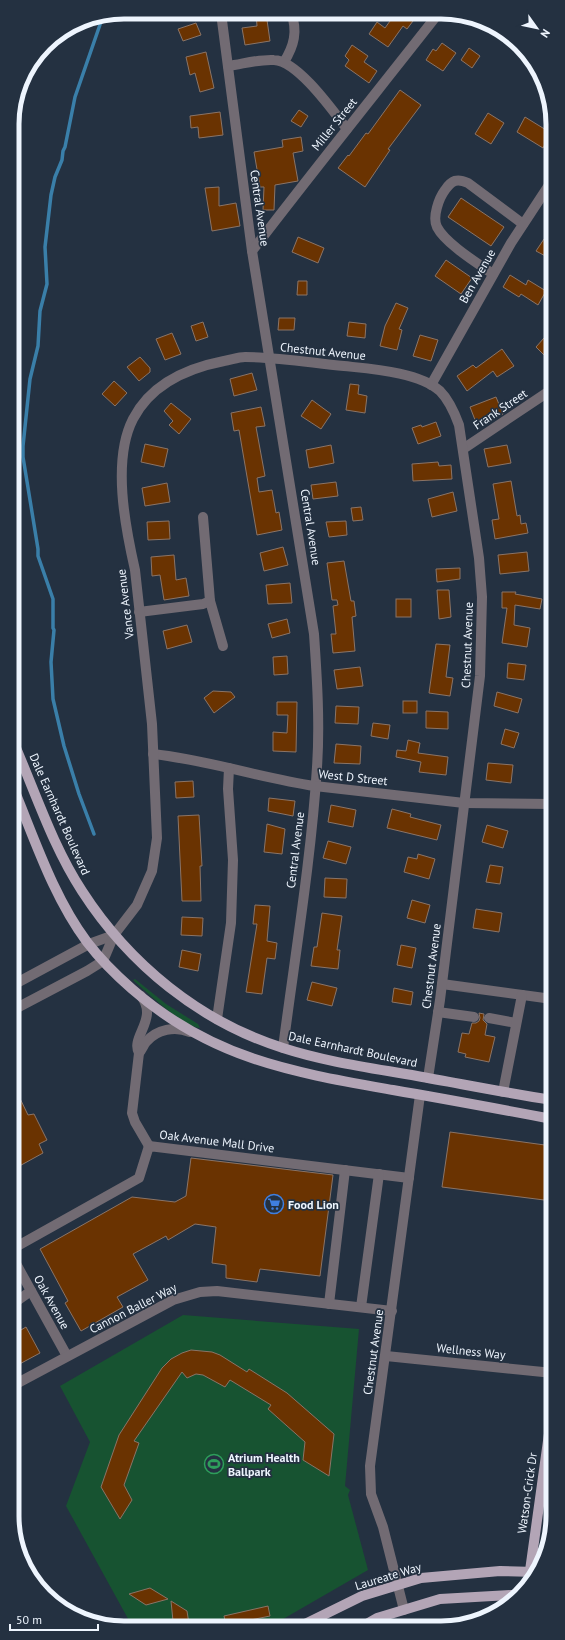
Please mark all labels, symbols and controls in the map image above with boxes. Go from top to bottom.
north arrow [517,8,557,48]
text: N [538,27,553,40]
street label: Miller Street [308,95,360,153]
street label: Central Avenue [247,169,273,247]
street label: Ben Avenue [456,246,498,306]
street label: Chestnut Avenue [279,339,367,363]
street label: Frank Street [470,385,530,433]
street label: Central Avenue [298,488,324,566]
street label: Vance Avenue [113,568,137,641]
street label: Chestnut Avenue [458,602,476,688]
street label: Dale Earnhardt Boulevard [26,751,94,877]
street label: West D Street [318,766,388,788]
street label: Central Avenue [283,811,307,889]
street label: Chestnut Avenue [418,922,444,1010]
street label: Dale Earnhardt Boulevard [287,1028,419,1070]
street label: Oak Avenue Mall Drive [159,1127,275,1155]
supermarket icon: Food Lion [263,1193,285,1215]
place label: Food Lion [288,1197,339,1212]
street label: Oak Avenue [31,1272,73,1332]
street label: Cannon Baller Way [87,1279,180,1336]
street label: Chestnut Avenue [360,1308,386,1396]
street label: Wellness Way [436,1340,507,1362]
place label: Atrium Health Ballpark [228,1450,300,1479]
street label: Watson-Crick Dr [514,1451,540,1535]
sports icon: Atrium Health Ballpark [203,1453,225,1475]
street label: Laureate Way [353,1559,423,1593]
scale bar [10,1606,98,1632]
text: 50 m [16,1612,42,1627]

